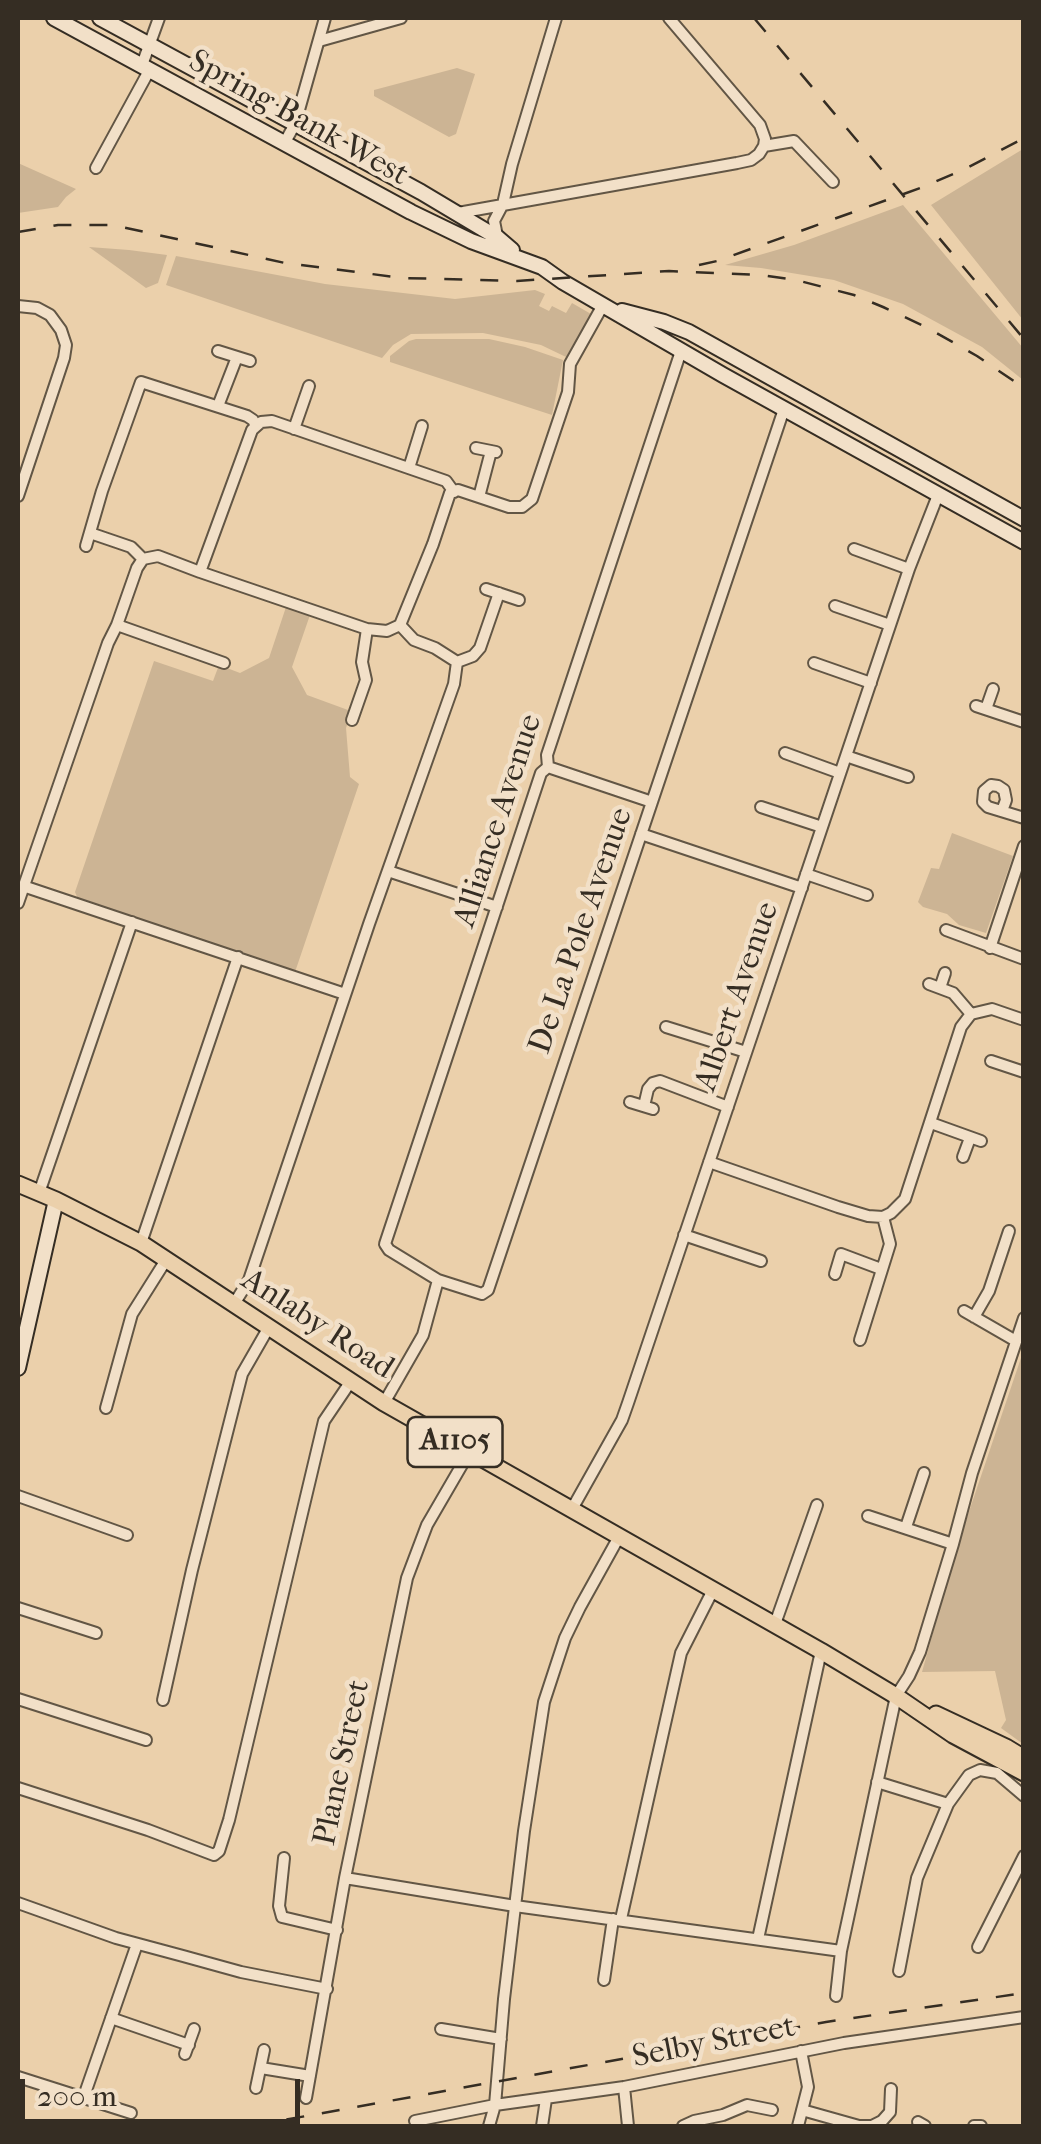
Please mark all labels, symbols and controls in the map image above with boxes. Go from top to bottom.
street label: Spring Bank West [181,43,415,195]
street label: Alliance Avenue [447,710,551,932]
street label: De La Pole Avenue [522,803,642,1059]
street label: Albert Avenue [688,897,788,1097]
street label: Anlaby Road [234,1262,400,1388]
road number: A1105 [408,1417,502,1467]
street label: Plane Street [307,1677,379,1849]
street label: Selby Street [629,2008,799,2078]
scale bar [25,2059,305,2121]
text: 200 m [37,2079,117,2114]

